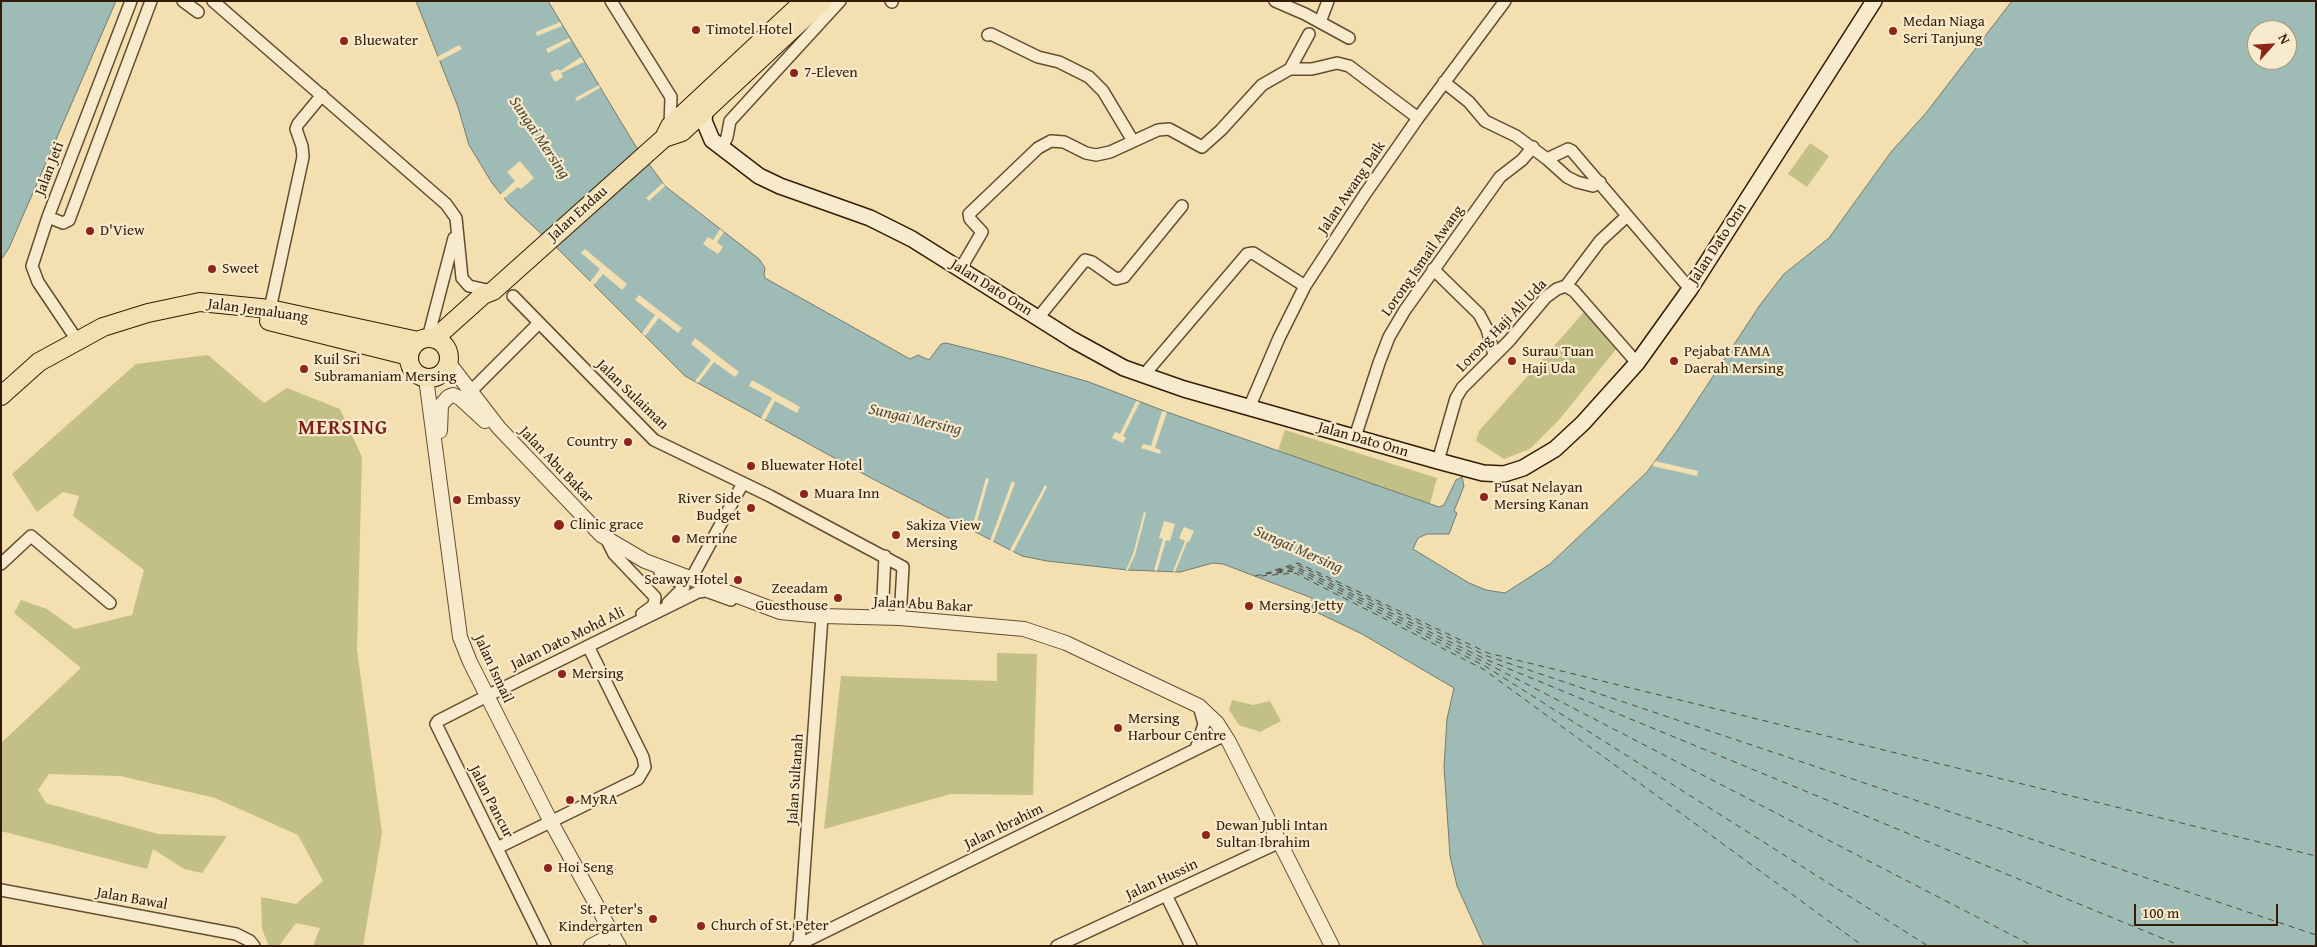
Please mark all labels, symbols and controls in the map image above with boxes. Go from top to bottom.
place label: Medan Niaga Seri Tanjung [1903,13,1985,48]
north arrow [2247,20,2297,70]
place label: Timotel Hotel [706,21,793,39]
marker: Timotel Hotel [690,24,702,36]
marker: Medan Niaga Seri Tanjung [1887,25,1899,37]
text: N [2274,30,2296,47]
place label: Bluewater [354,32,418,50]
marker: Bluewater [338,35,350,47]
place label: 7-Eleven [804,64,858,82]
marker: 7-Eleven [788,67,800,79]
water label: Sungai Mersing [504,93,574,183]
street label: Jalan Awang Daik [1314,138,1390,238]
street label: Jalan Jeti [32,140,68,198]
street label: Jalan Endau [544,183,612,245]
street label: Jalan Dato Onn [1685,200,1751,288]
street label: Lorong Ismail Awang [1378,202,1468,320]
place label: D'View [100,222,145,240]
marker: D'View [84,225,96,237]
street label: Jalan Dato Onn [947,256,1035,320]
place label: Sweet [222,260,259,278]
marker: Sweet [206,263,218,275]
street label: Lorong Haji Ali Uda [1453,276,1551,376]
street label: Jalan Jemaluang [207,295,309,327]
place label: Surau Tuan Haji Uda [1522,343,1594,378]
place label: Pejabat FAMA Daerah Mersing [1684,343,1784,378]
place label: Kuil Sri Subramaniam Mersing [314,351,457,386]
marker: Surau Tuan Haji Uda [1506,355,1518,367]
marker: Pejabat FAMA Daerah Mersing [1668,355,1680,367]
street label: Jalan Sulaiman [592,356,672,434]
marker: Kuil Sri Subramaniam Mersing [298,363,310,375]
water label: Sungai Mersing [867,400,963,440]
district label: MERSING [297,417,389,441]
street label: Jalan Dato Onn [1316,418,1410,462]
street label: Jalan Abu Bakar [515,423,597,507]
place label: Country [567,433,618,451]
marker: Country [622,436,634,448]
place label: Bluewater Hotel [761,457,862,475]
marker: Bluewater Hotel [745,460,757,472]
place label: Pusat Nelayan Mersing Kanan [1494,479,1589,514]
place label: Muara Inn [814,485,879,503]
marker: Muara Inn [798,488,810,500]
place label: River Side Budget [678,490,741,525]
place label: Embassy [467,491,521,509]
marker: Pusat Nelayan Mersing Kanan [1478,491,1490,503]
marker: Embassy [451,494,463,506]
marker: River Side Budget [745,502,757,514]
place label: Clinic grace [570,516,643,534]
place label: Sakiza View Mersing [906,517,981,552]
marker: Clinic grace [552,518,566,532]
water label: Sungai Mersing [1251,522,1345,578]
marker: Sakiza View Mersing [890,529,902,541]
place label: Merrine [686,530,737,548]
marker: Merrine [670,533,682,545]
place label: Seaway Hotel [644,571,728,589]
marker: Seaway Hotel [732,574,744,586]
place label: Zeeadam Guesthouse [756,580,828,615]
marker: Zeeadam Guesthouse [832,592,844,604]
street label: Jalan Abu Bakar [873,593,973,617]
place label: Mersing Jetty [1259,597,1344,615]
marker: Mersing Jetty [1243,600,1255,612]
street label: Jalan Dato Mohd Ali [508,604,628,674]
street label: Jalan Ismail [469,632,517,706]
place label: Mersing [572,665,624,683]
marker: Mersing [556,668,568,680]
place label: Mersing Harbour Centre [1128,710,1226,745]
marker: Mersing Harbour Centre [1112,722,1124,734]
street label: Jalan Sultanah [784,733,808,825]
street label: Jalan Pancur [465,763,517,841]
place label: MyRA [580,791,618,809]
marker: MyRA [564,794,576,806]
street label: Jalan Ibrahim [962,800,1046,854]
place label: Dewan Jubli Intan Sultan Ibrahim [1216,817,1328,852]
marker: Dewan Jubli Intan Sultan Ibrahim [1200,829,1212,841]
street label: Jalan Hussin [1123,855,1201,905]
place label: Hoi Seng [558,859,613,877]
marker: Hoi Seng [542,862,554,874]
street label: Jalan Bawal [95,884,169,914]
scale bar [2137,894,2281,926]
place label: St. Peter's Kindergarten [559,901,643,936]
text: 100 m [2142,902,2179,923]
marker: St. Peter's Kindergarten [647,913,659,925]
place label: Church of St. Peter [711,917,829,935]
marker: Church of St. Peter [695,920,707,932]

